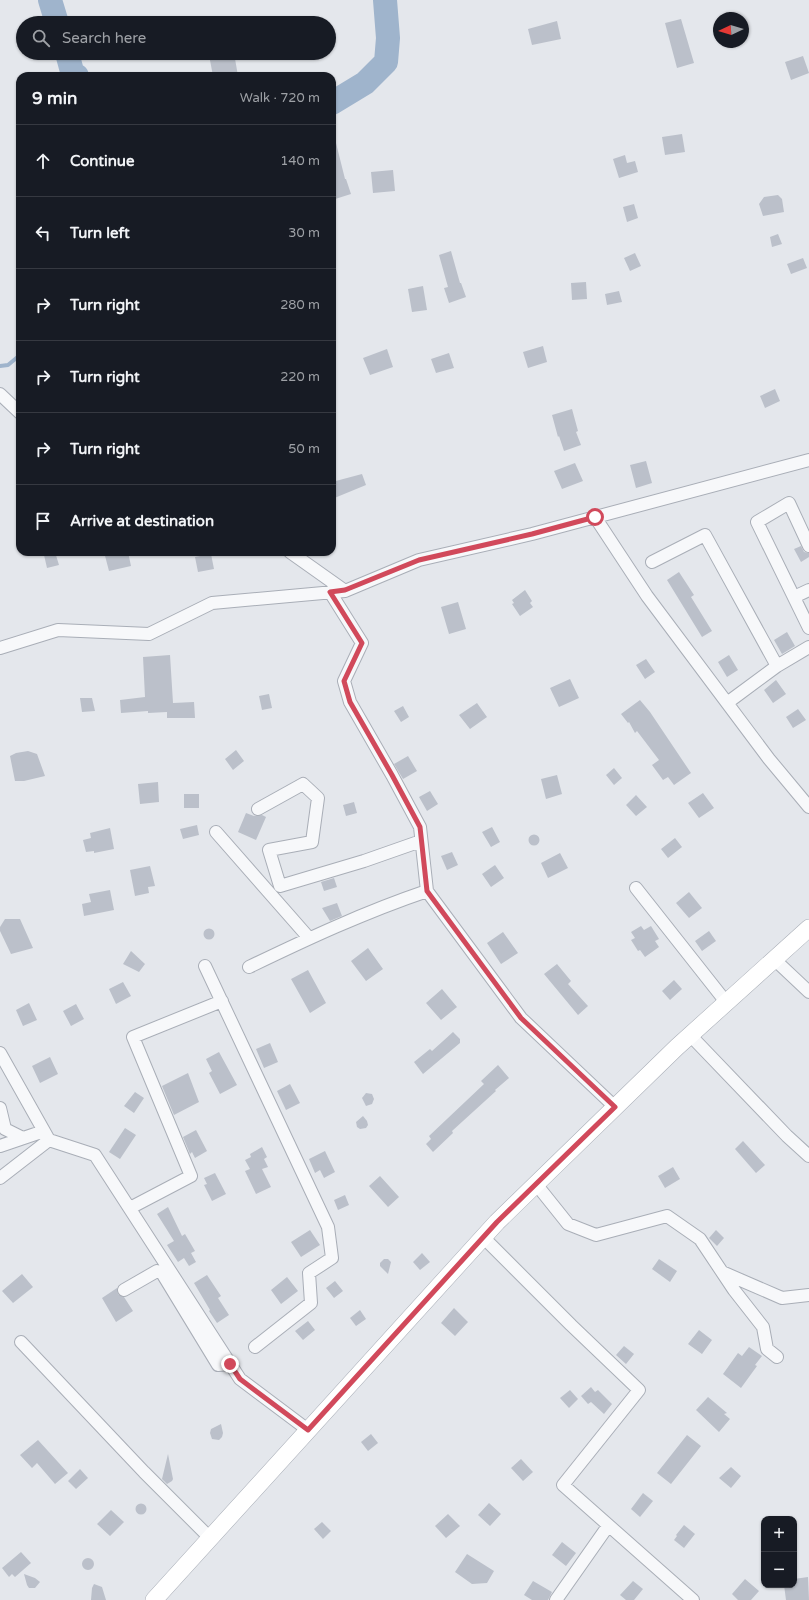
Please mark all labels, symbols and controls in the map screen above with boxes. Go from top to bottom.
north arrow [713,12,749,48]
search box [16,16,336,60]
icon: search [30,27,52,49]
text: Search here [62,29,146,47]
text: 9 min [32,88,77,109]
text: Walk · 720 m [240,90,320,106]
icon: ahead [32,150,54,172]
text: Continue [70,152,134,170]
text: 140 m [280,153,320,169]
icon: left [32,222,54,244]
text: Turn left [70,224,130,242]
text: 30 m [288,225,320,241]
icon: right [32,294,54,316]
text: Turn right [70,296,140,314]
text: 280 m [280,297,320,313]
icon: right [32,366,54,388]
text: Turn right [70,368,140,386]
text: 220 m [280,369,320,385]
icon: right [32,438,54,460]
text: Turn right [70,440,140,458]
text: 50 m [288,441,320,457]
route start [586,508,604,526]
icon: arrive [32,510,54,532]
text: Arrive at destination [70,512,214,530]
route end [221,1355,239,1373]
map controls [761,1516,797,1588]
button: + [761,1516,797,1552]
button: − [761,1552,797,1588]

